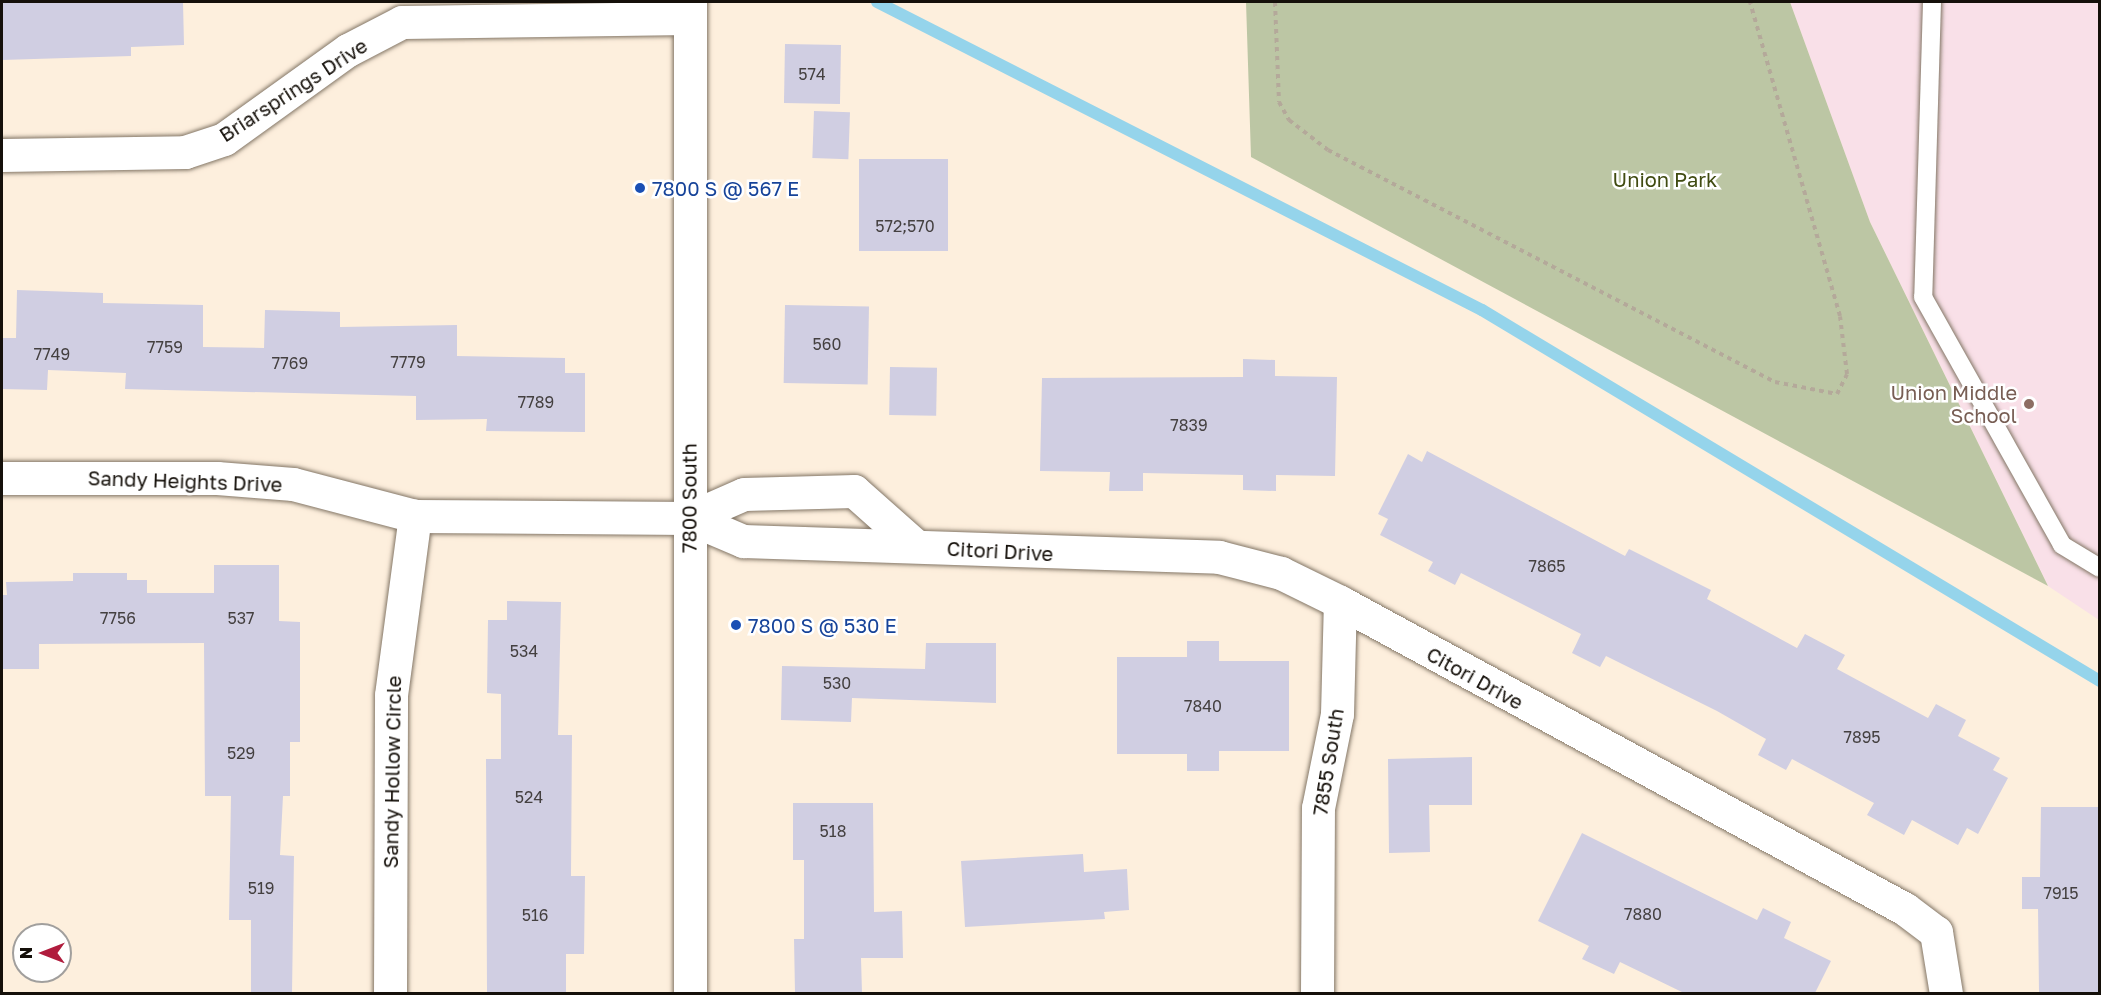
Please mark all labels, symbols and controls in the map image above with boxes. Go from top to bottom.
street label: Briarsprings Drive [215,33,371,147]
house number: 574 [798,64,826,84]
park label: Union Park [1613,167,1717,191]
place label: 7800 S @ 567 E [652,176,799,200]
marker: 7800 S @ 567 E [633,181,647,195]
house number: 572;570 [875,216,935,236]
house number: 560 [813,334,841,354]
house number: 7759 [147,337,183,357]
house number: 7749 [34,344,70,364]
house number: 7779 [390,352,426,372]
house number: 7769 [272,353,308,373]
place label: Union Middle School [1890,380,2017,427]
house number: 7789 [518,392,554,412]
marker: Union Middle School [2022,397,2036,411]
house number: 7839 [1170,415,1208,435]
street label: 7800 South [677,443,701,553]
street label: Sandy Heights Drive [87,466,283,496]
street label: Citori Drive [946,536,1054,566]
house number: 7865 [1528,556,1566,576]
house number: 7756 [100,608,136,628]
house number: 537 [227,608,255,628]
place label: 7800 S @ 530 E [748,613,897,637]
marker: 7800 S @ 530 E [729,618,743,632]
house number: 534 [510,641,538,661]
street label: Citori Drive [1423,642,1527,714]
house number: 530 [823,673,851,693]
street label: Sandy Hollow Circle [378,675,406,869]
house number: 7840 [1184,696,1222,716]
street label: 7855 South [1308,707,1348,817]
house number: 7895 [1843,727,1881,747]
house number: 529 [227,743,255,763]
house number: 524 [515,787,543,807]
house number: 518 [820,821,846,841]
house number: 519 [248,878,274,898]
house number: 7915 [2043,883,2079,903]
house number: 7880 [1624,904,1662,924]
house number: 516 [522,905,548,925]
north arrow [12,923,72,983]
text: N [16,947,36,959]

